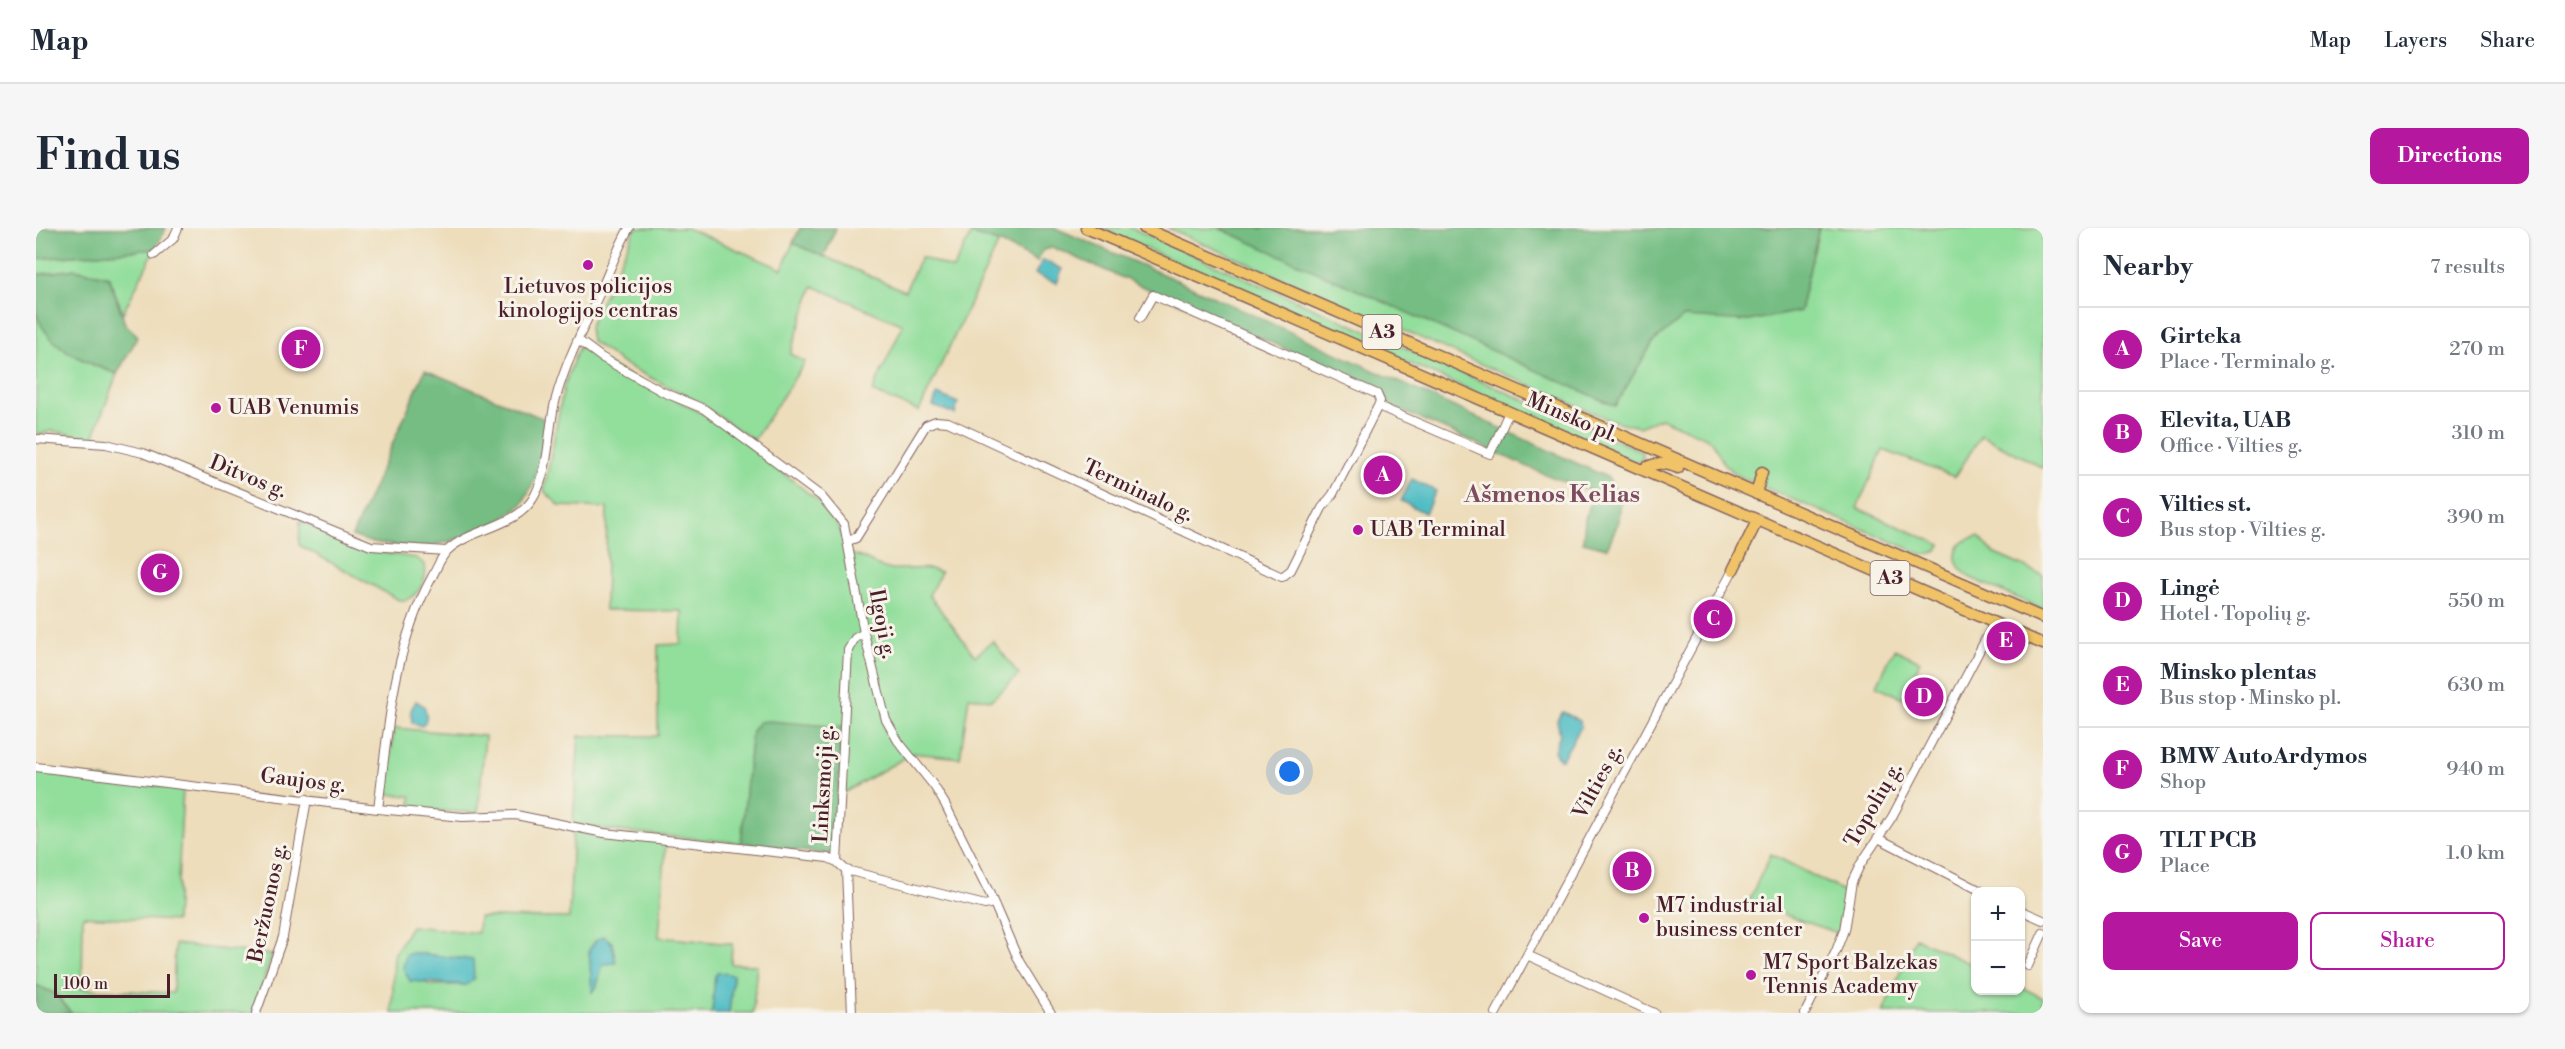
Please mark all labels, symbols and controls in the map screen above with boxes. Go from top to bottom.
text: Map [30,24,89,59]
text: Map [2310,28,2351,54]
text: Layers [2384,28,2447,54]
text: Share [2480,28,2535,54]
button: Directions [2370,128,2529,184]
text: Find us [36,130,180,183]
text: Nearby [2103,251,2193,283]
text: 7 results [2430,255,2505,280]
marker: Lietuvos policijos kinologijos centras [581,258,595,272]
place label: Lietuvos policijos kinologijos centras [498,274,678,324]
road number: A3 [1362,315,1402,349]
text: Girteka [2160,323,2241,350]
pin: F [282,326,320,372]
text: A [2115,337,2130,362]
text: 270 m [2449,337,2505,362]
text: Place · Terminalo g. [2160,350,2335,375]
street label: Minsko pl. [1522,387,1622,449]
place label: UAB Venumis [228,395,359,421]
marker: UAB Venumis [209,401,223,415]
text: Elevita, UAB [2160,407,2291,434]
text: B [2115,421,2130,446]
text: 310 m [2452,421,2505,446]
text: Office · Vilties g. [2160,434,2302,459]
street label: Ditvos g. [206,450,290,504]
pin: A [1364,452,1402,498]
street label: Terminalo g. [1079,454,1197,528]
district label: Ašmenos Kelias [1463,480,1640,510]
text: Vilties st. [2160,491,2251,518]
text: C [2115,505,2130,530]
text: 390 m [2447,505,2505,530]
place label: UAB Terminal [1370,517,1506,543]
text: Bus stop · Vilties g. [2160,518,2325,543]
marker: UAB Terminal [1351,523,1365,537]
pin: G [140,550,180,596]
road number: A3 [1870,561,1910,595]
text: Lingė [2160,575,2220,602]
street label: Ilgoji g. [863,587,901,661]
text: D [2115,589,2130,614]
text: 550 m [2448,589,2505,614]
pin: C [1694,596,1732,642]
text: Hotel · Topolių g. [2160,602,2311,627]
pin: E [1986,618,2026,664]
text: Minsko plentas [2160,659,2316,686]
text: E [2116,673,2129,698]
text: 630 m [2447,673,2505,698]
pin: D [1904,674,1944,720]
text: Bus stop · Minsko pl. [2160,686,2341,711]
street label: Linksmoji g. [808,724,840,844]
street label: Vilties g. [1567,740,1628,825]
text: BMW AutoArdymos [2160,743,2367,770]
your location [1275,757,1304,786]
text: F [2115,757,2130,782]
text: 940 m [2446,757,2505,782]
street label: Topolių g. [1839,758,1909,852]
street label: Gaujos g. [259,763,347,799]
text: Shop [2160,770,2206,795]
text: TLT PCB [2160,827,2257,854]
street label: Beržuonos g. [242,841,293,966]
text: G [2115,841,2130,866]
text: 1.0 km [2446,841,2505,866]
pin: B [1612,848,1652,894]
text: Place [2160,854,2210,879]
map controls [1971,887,2025,995]
button: + [1971,887,2025,941]
place label: M7 industrial business center [1656,893,1803,943]
marker: M7 industrial business center [1637,911,1651,925]
button: Save [2103,912,2298,970]
button: Share [2310,912,2505,970]
button: − [1971,941,2025,995]
place label: M7 Sport Balzekas Tennis Academy [1763,950,1938,1000]
marker: M7 Sport Balzekas Tennis Academy [1744,968,1758,982]
scale bar [54,971,170,998]
text: 100 m [63,974,108,994]

